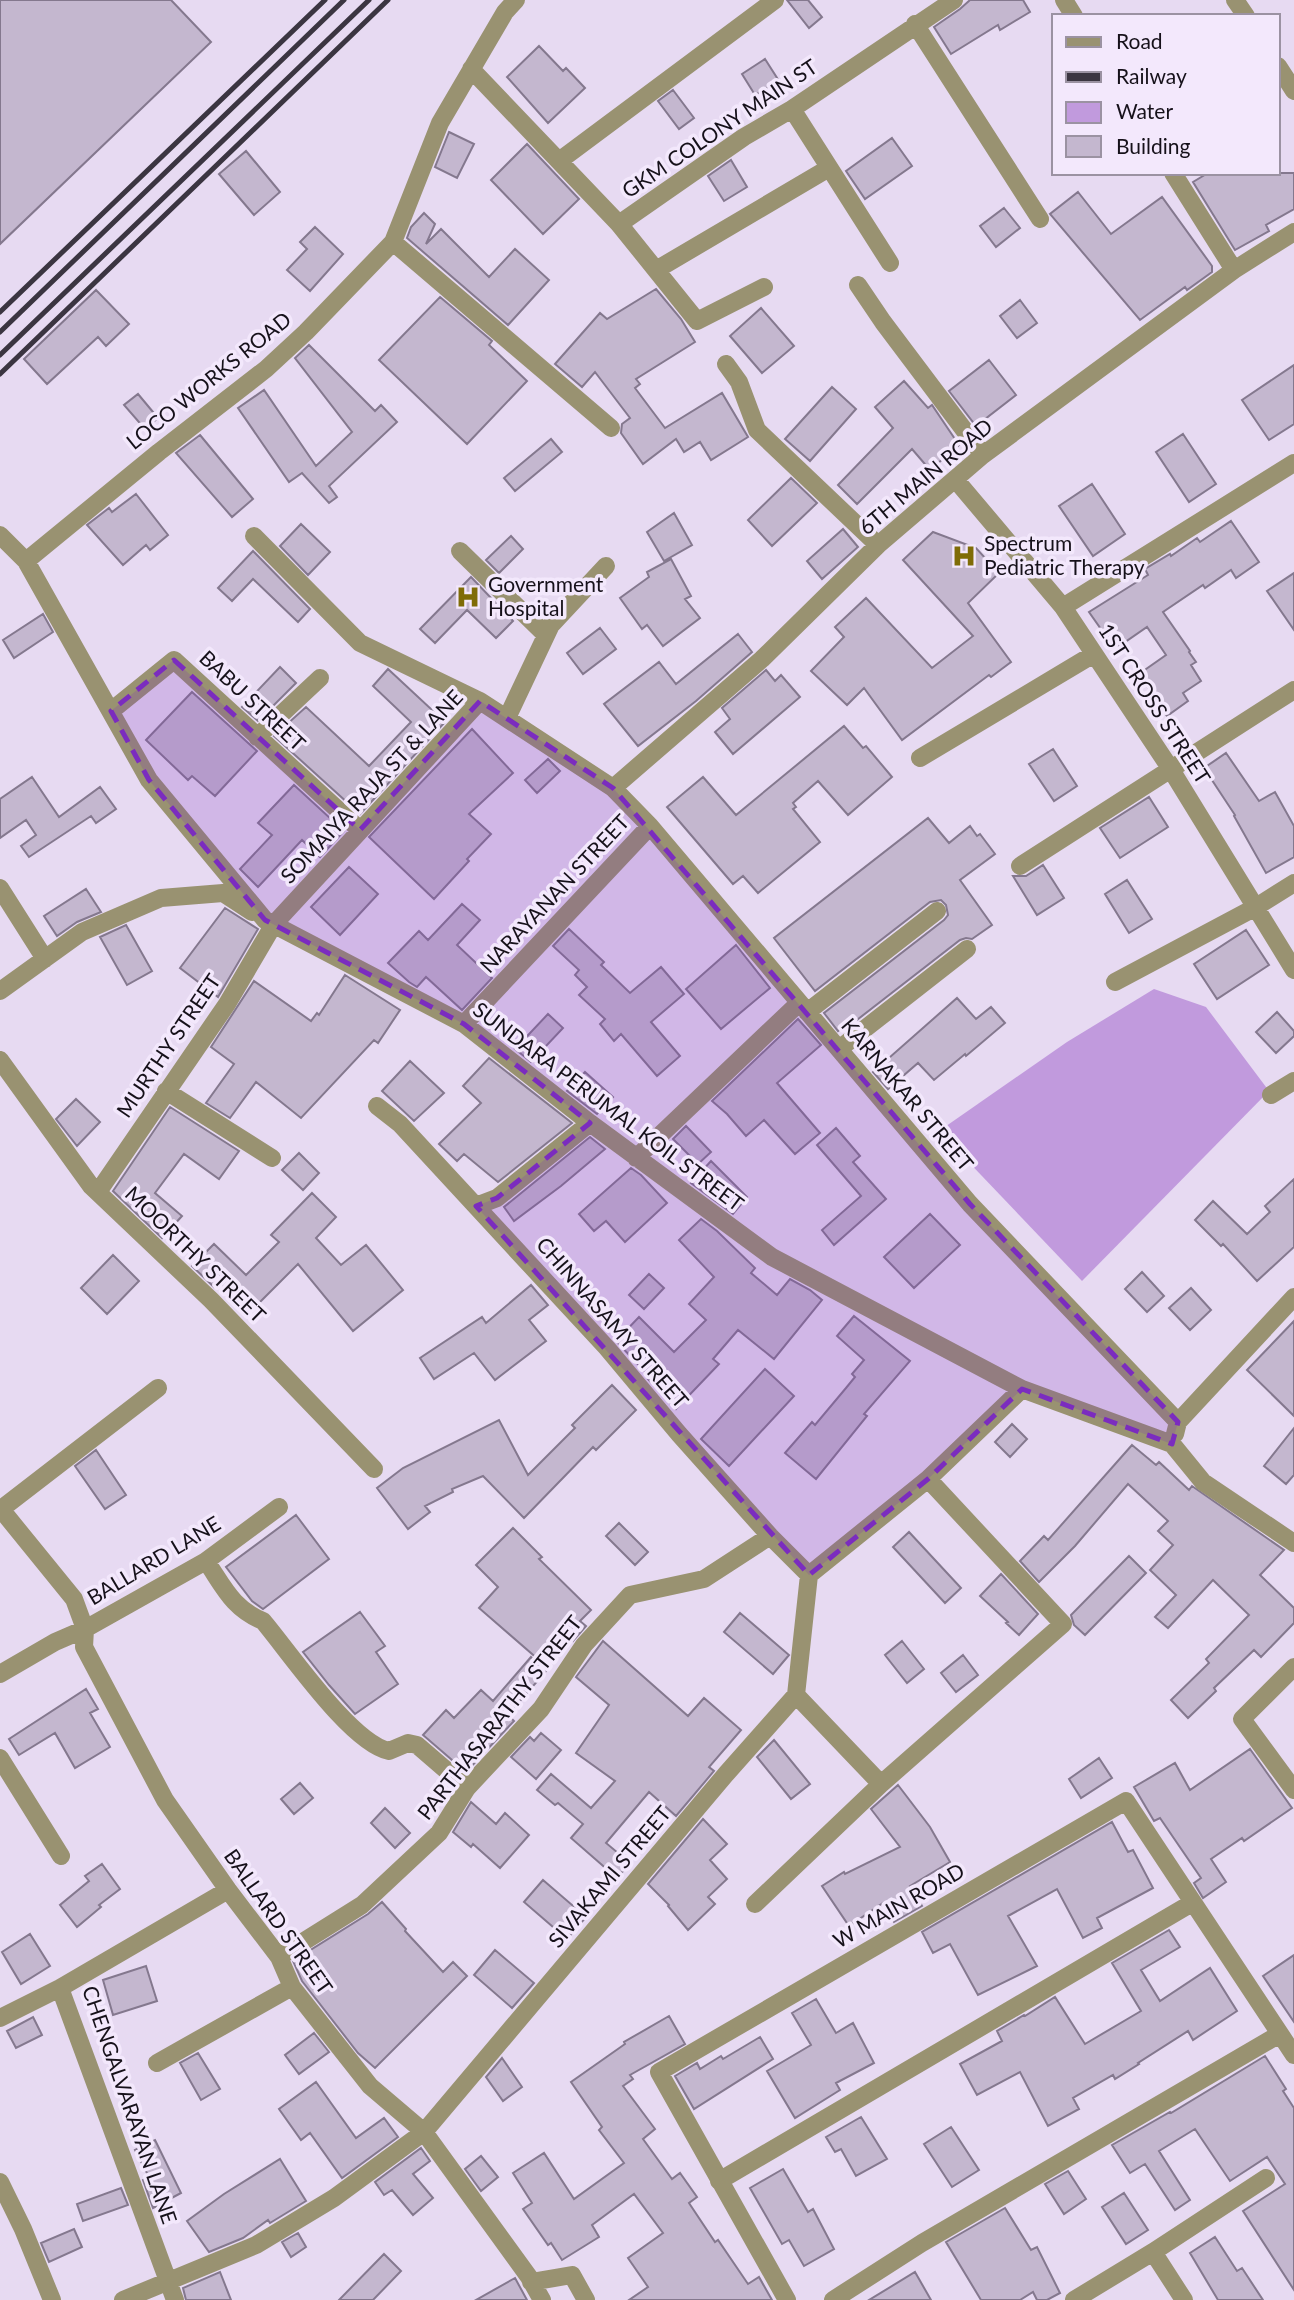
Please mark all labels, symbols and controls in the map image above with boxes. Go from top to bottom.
legend [1052,14,1280,175]
text: Road [1116,28,1163,53]
street label: GKM COLONY MAIN ST [617,53,822,202]
text: Railway [1116,63,1187,88]
text: Water [1116,98,1173,123]
text: Building [1116,133,1191,158]
street label: LOCO WORKS ROAD [121,306,295,454]
street label: 6TH MAIN ROAD [853,413,997,539]
place label: Spectrum Pediatric Therapy [984,530,1145,579]
hospital icon: Spectrum Pediatric Therapy [950,542,978,570]
place label: Government Hospital [488,571,604,620]
hospital icon: Government Hospital [454,583,482,611]
street label: 1ST CROSS STREET [1094,618,1217,789]
street label: BABU STREET [195,645,312,756]
street label: SOMAIYA RAJA ST & LANE [275,684,467,888]
street label: NARAYANAN STREET [474,808,634,977]
street label: MURTHY STREET [111,968,225,1121]
street label: SUNDARA PERUMAL KOIL STREET [469,996,749,1216]
street label: KARNAKAR STREET [837,1013,980,1176]
street label: MOORTHY STREET [121,1181,272,1328]
street label: CHINNASAMY STREET [532,1231,695,1413]
street label: BALLARD LANE [82,1510,224,1609]
street label: PARTHASARATHY STREET [411,1610,587,1824]
street label: SIVAKAMI STREET [542,1800,676,1952]
street label: BALLARD STREET [220,1844,339,1999]
street label: W MAIN ROAD [828,1857,968,1952]
street label: CHENGALVARAYAN LANE [78,1982,183,2227]

